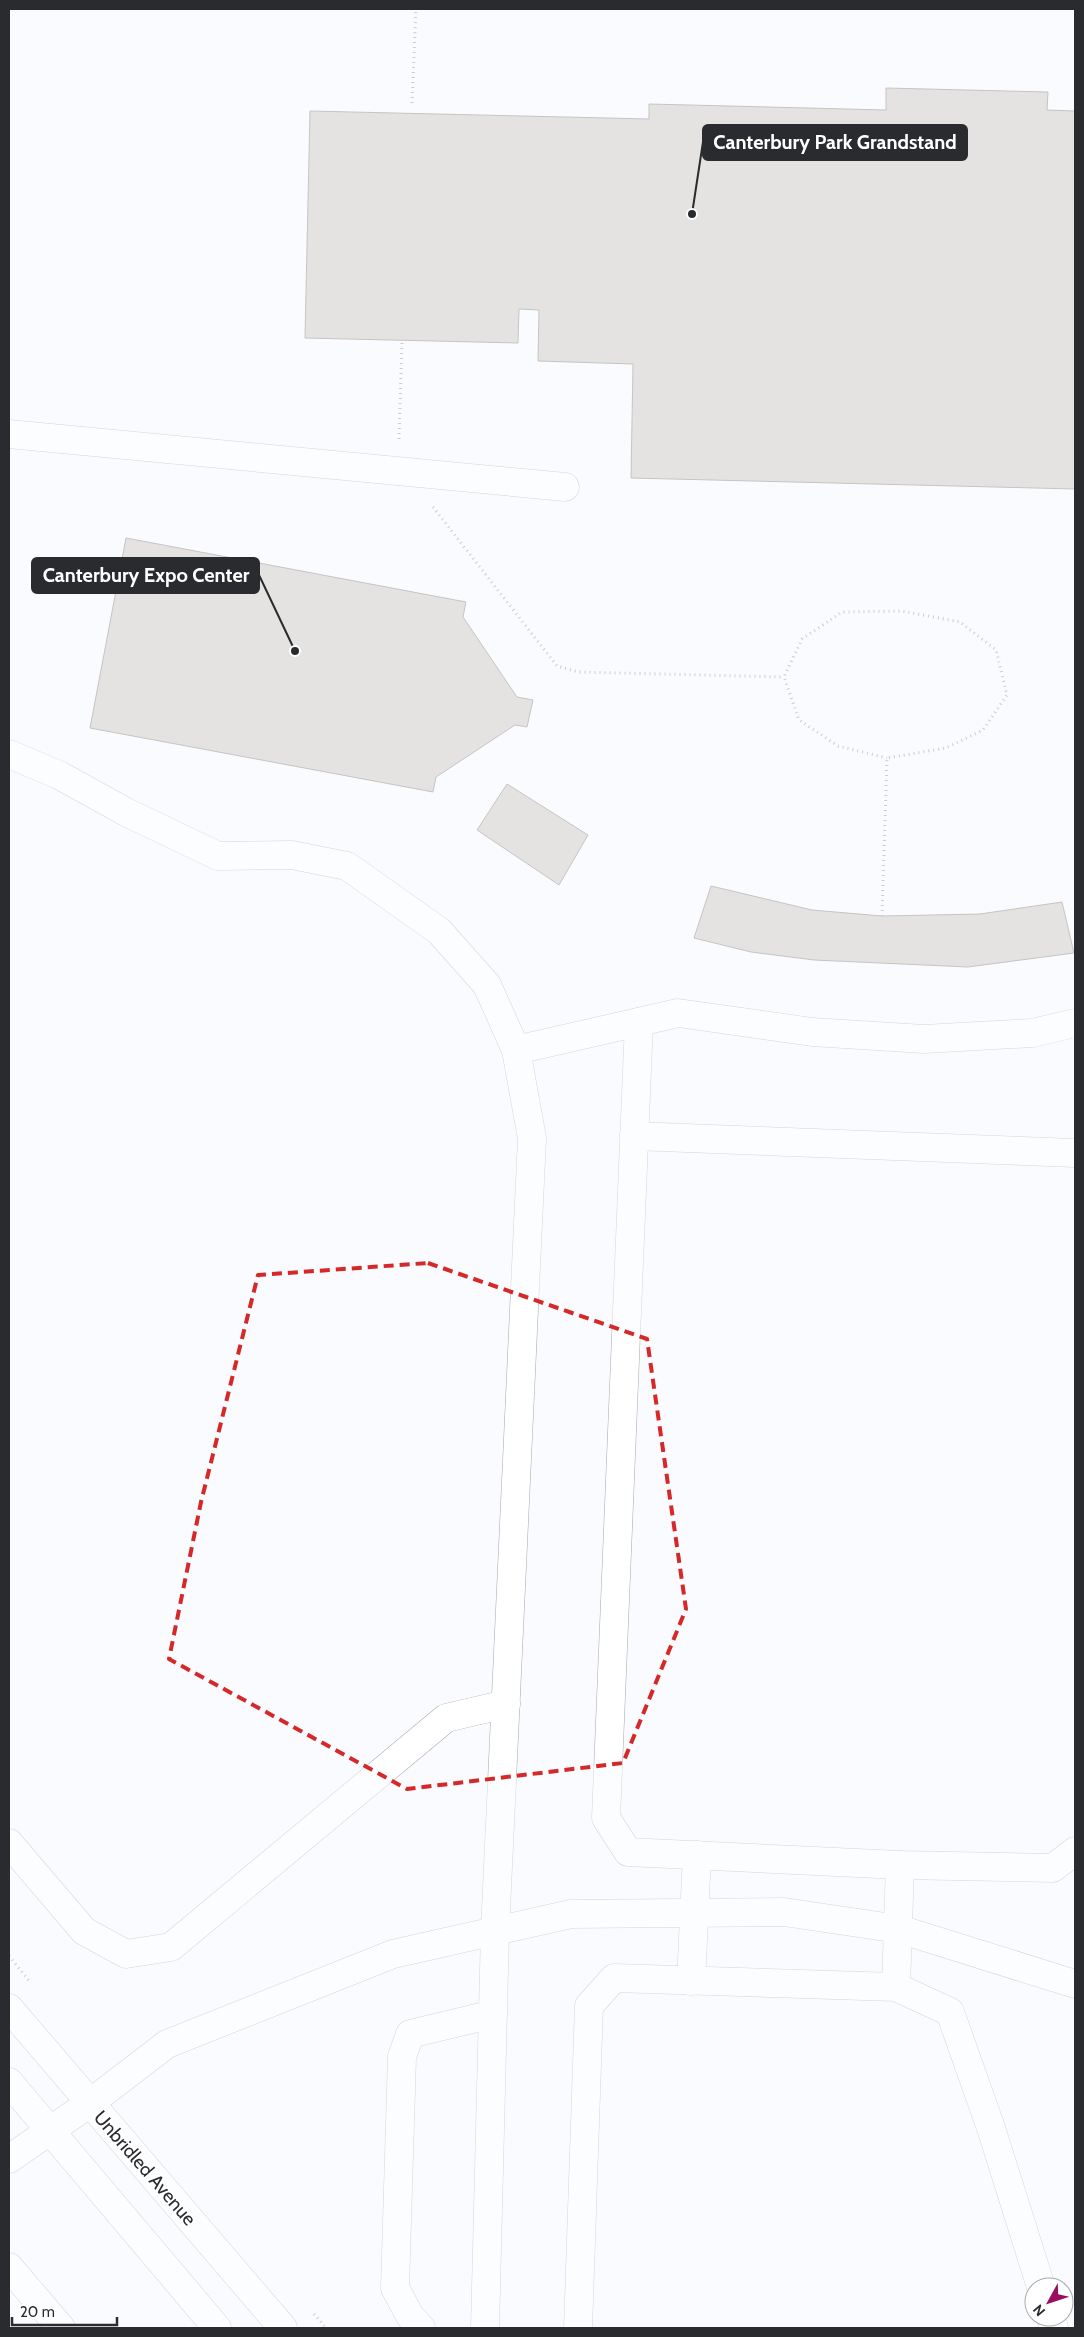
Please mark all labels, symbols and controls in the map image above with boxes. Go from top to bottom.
callout: Canterbury Park Grandstand [703,125,967,160]
text: Canterbury Park Grandstand [713,130,957,154]
callout: Canterbury Expo Center [32,558,259,593]
text: Canterbury Expo Center [43,563,250,587]
street label: Unbridled Avenue [89,2106,201,2230]
north arrow [1024,2277,1074,2327]
scale bar [12,2294,118,2326]
text: N [1029,2301,1049,2320]
text: 20 m [20,2303,55,2321]

